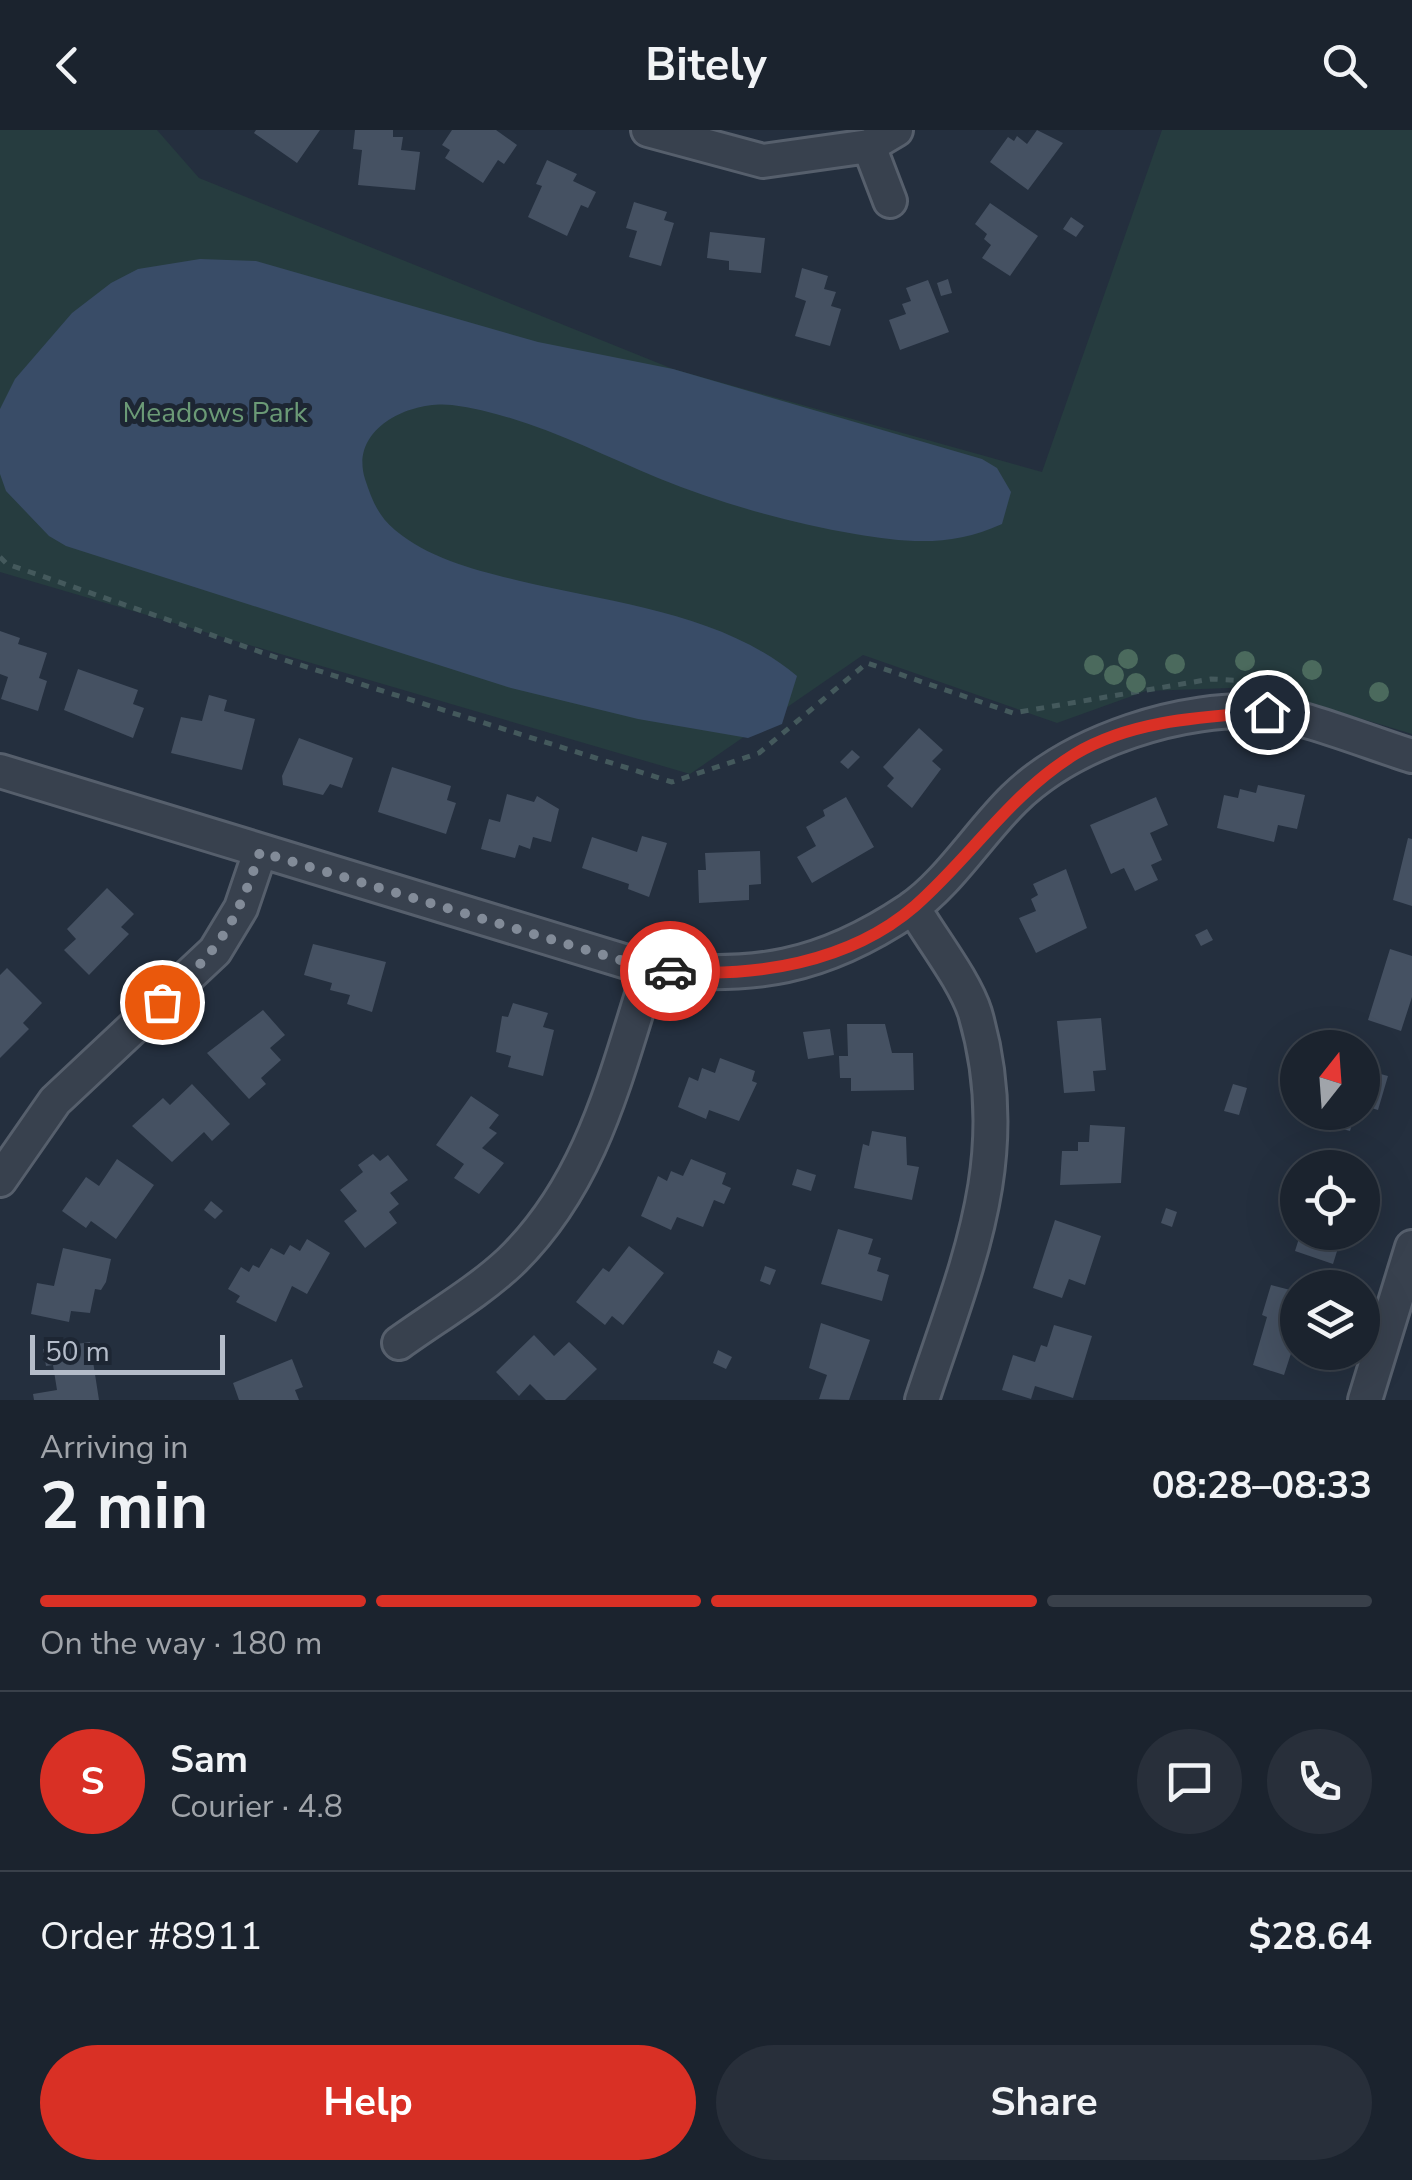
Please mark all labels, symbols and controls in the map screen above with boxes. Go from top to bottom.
text: Bitely [645,35,767,96]
icon: back [40,38,95,93]
icon: search [1317,38,1372,93]
park label: Meadows Park [122,394,309,432]
pin [1225,670,1310,755]
icon: home [1240,685,1295,740]
courier [620,921,720,1021]
icon: car [643,944,698,999]
pin [120,960,205,1045]
icon: bag [135,975,190,1030]
north arrow [1280,1030,1380,1130]
map controls [1280,1030,1380,1370]
button: locate [1280,1150,1380,1250]
button: layers [1280,1270,1380,1370]
scale bar [30,1330,225,1374]
text: 50 m [45,1333,110,1371]
text: Arriving in [40,1426,188,1469]
text: 08:28–08:33 [1152,1460,1372,1511]
text: 2 min [40,1462,208,1551]
text: On the way · 180 m [40,1622,322,1665]
button: chat [1137,1729,1242,1834]
button: phone [1267,1729,1372,1834]
text: Sam [170,1734,248,1785]
text: S [81,1756,104,1807]
text: Courier · 4.8 [170,1785,343,1828]
text: Order #8911 [40,1911,262,1962]
text: $28.64 [1249,1911,1372,1962]
button: Help [40,2045,696,2160]
button: Share [716,2045,1372,2160]

